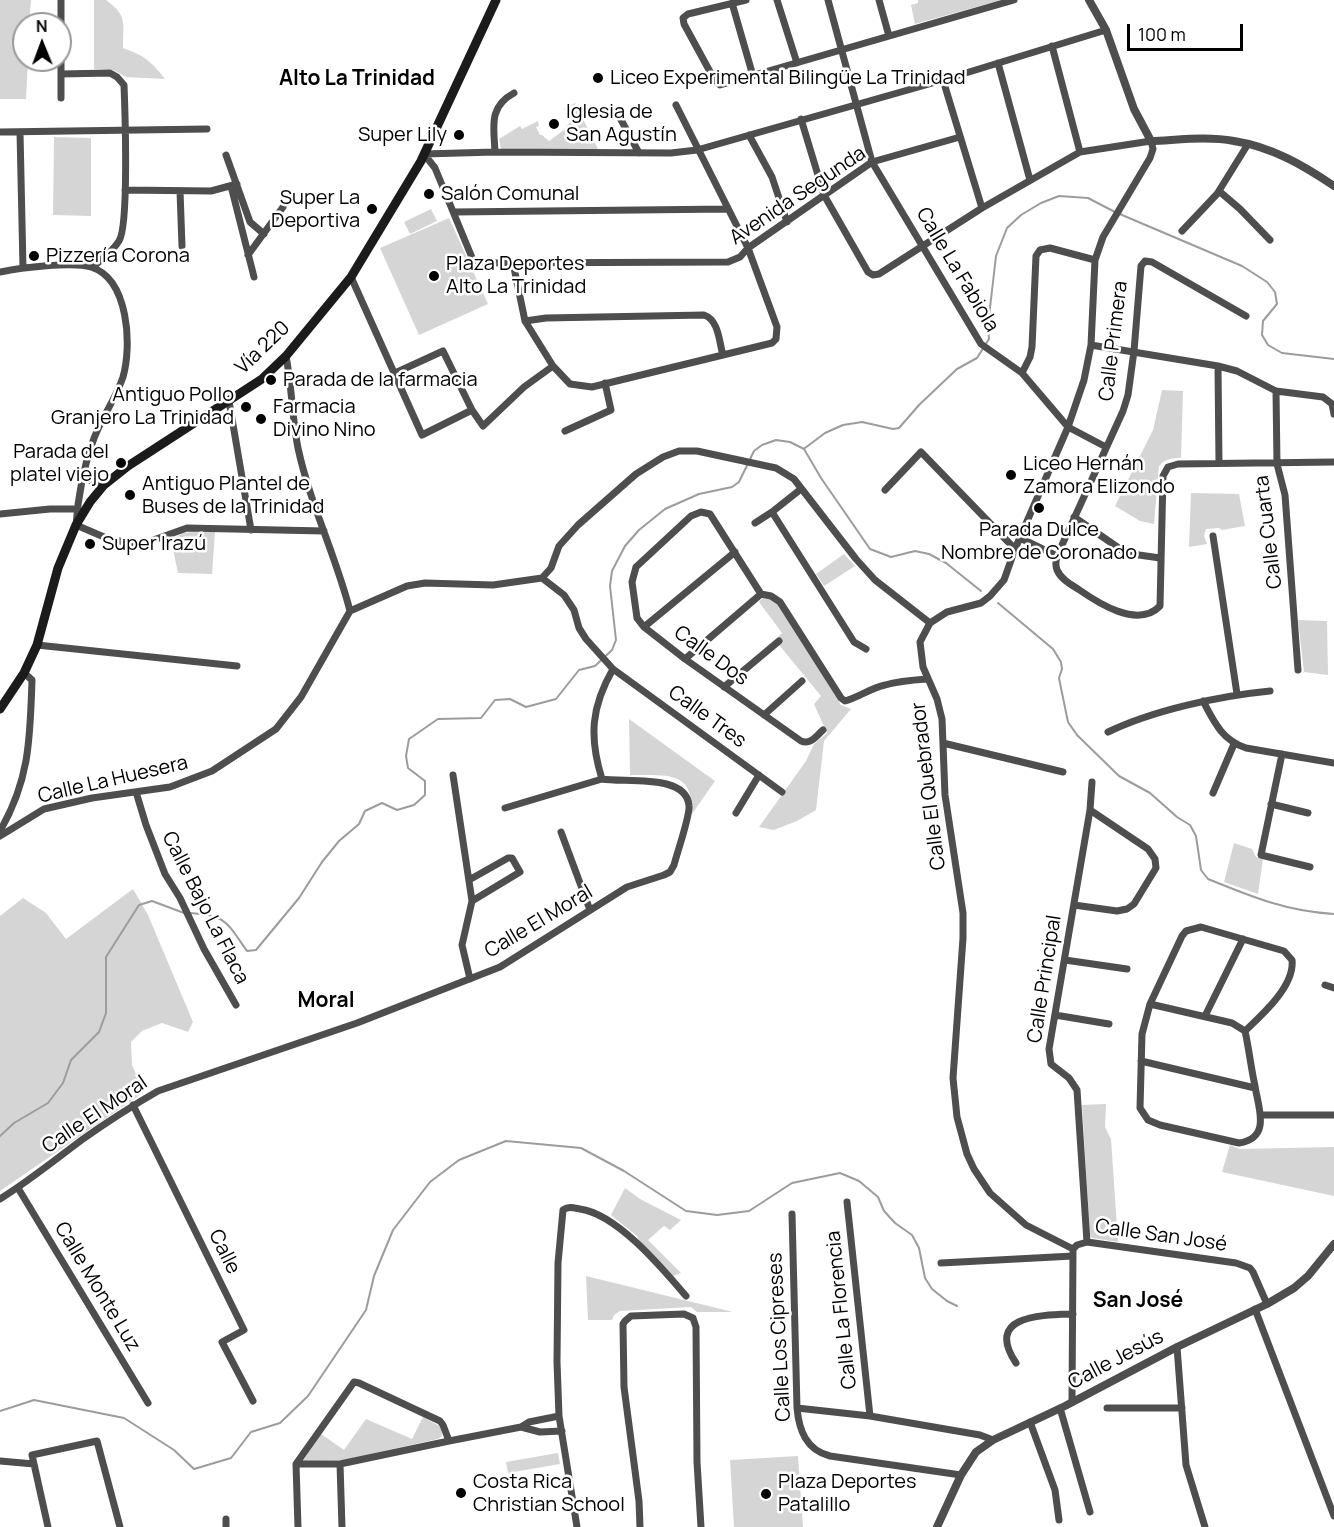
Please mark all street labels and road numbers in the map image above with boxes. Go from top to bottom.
street label: Avenida Segunda [725,142,871,250]
street label: Calle La Fabiola [910,204,1004,336]
street label: Calle Primera [1095,280,1133,402]
street label: Vía 220 [231,316,295,380]
street label: Calle Cuarta [1250,474,1288,590]
street label: Calle Dos [669,621,753,691]
street label: Calle Tres [663,681,751,753]
street label: Calle El Quebrador [907,701,951,871]
street label: Calle La Huesera [36,751,190,809]
street label: Calle Bajo La Flaca [156,828,254,988]
street label: Calle El Moral [481,880,597,964]
street label: Calle Principal [1023,913,1067,1045]
street label: Calle El Moral [38,1071,152,1159]
street label: Calle San José [1093,1215,1229,1257]
street label: Calle Monte Luz [49,1218,145,1356]
street label: Calle [203,1226,245,1278]
street label: Calle La Florencia [822,1230,862,1390]
street label: Calle Los Cipreses [764,1252,796,1422]
street label: Calle Jesús [1064,1325,1168,1395]

